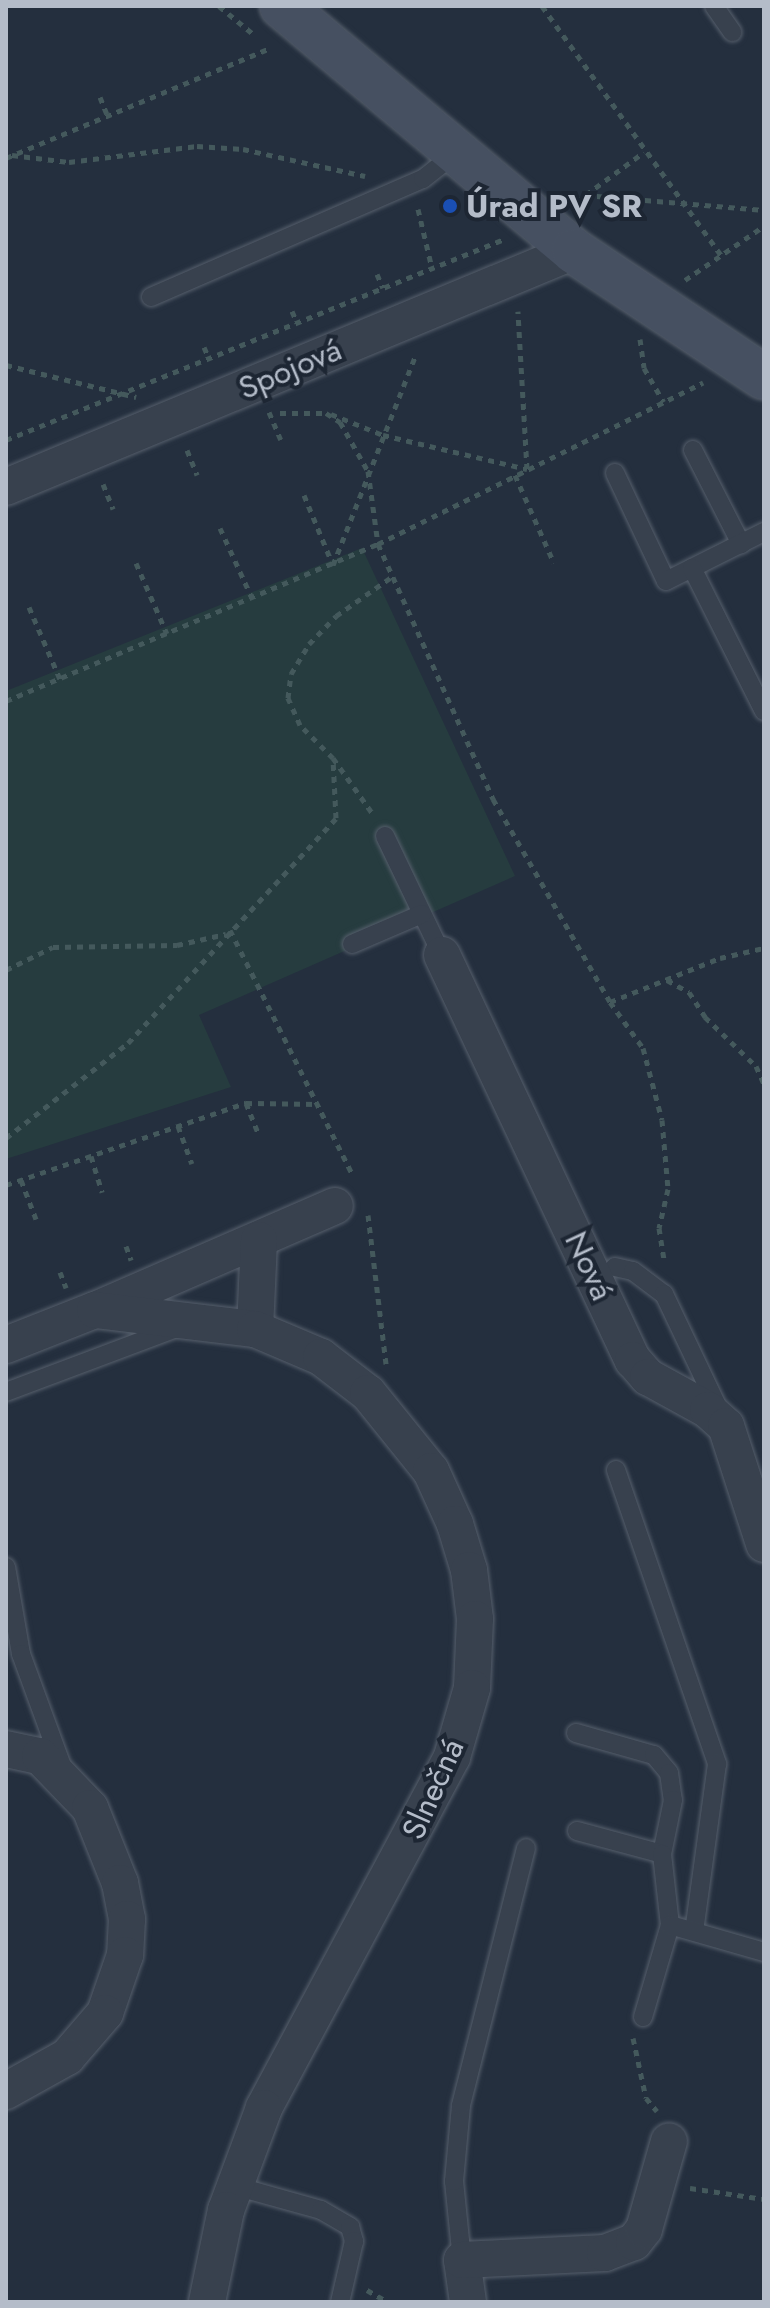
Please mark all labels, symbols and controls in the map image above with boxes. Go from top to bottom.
place label: Úrad PV SR [466,187,642,225]
marker: Úrad PV SR [441,197,459,215]
street label: Spojová [233,330,347,408]
street label: Nová [557,1226,621,1306]
street label: Slnečná [394,1733,472,1845]

